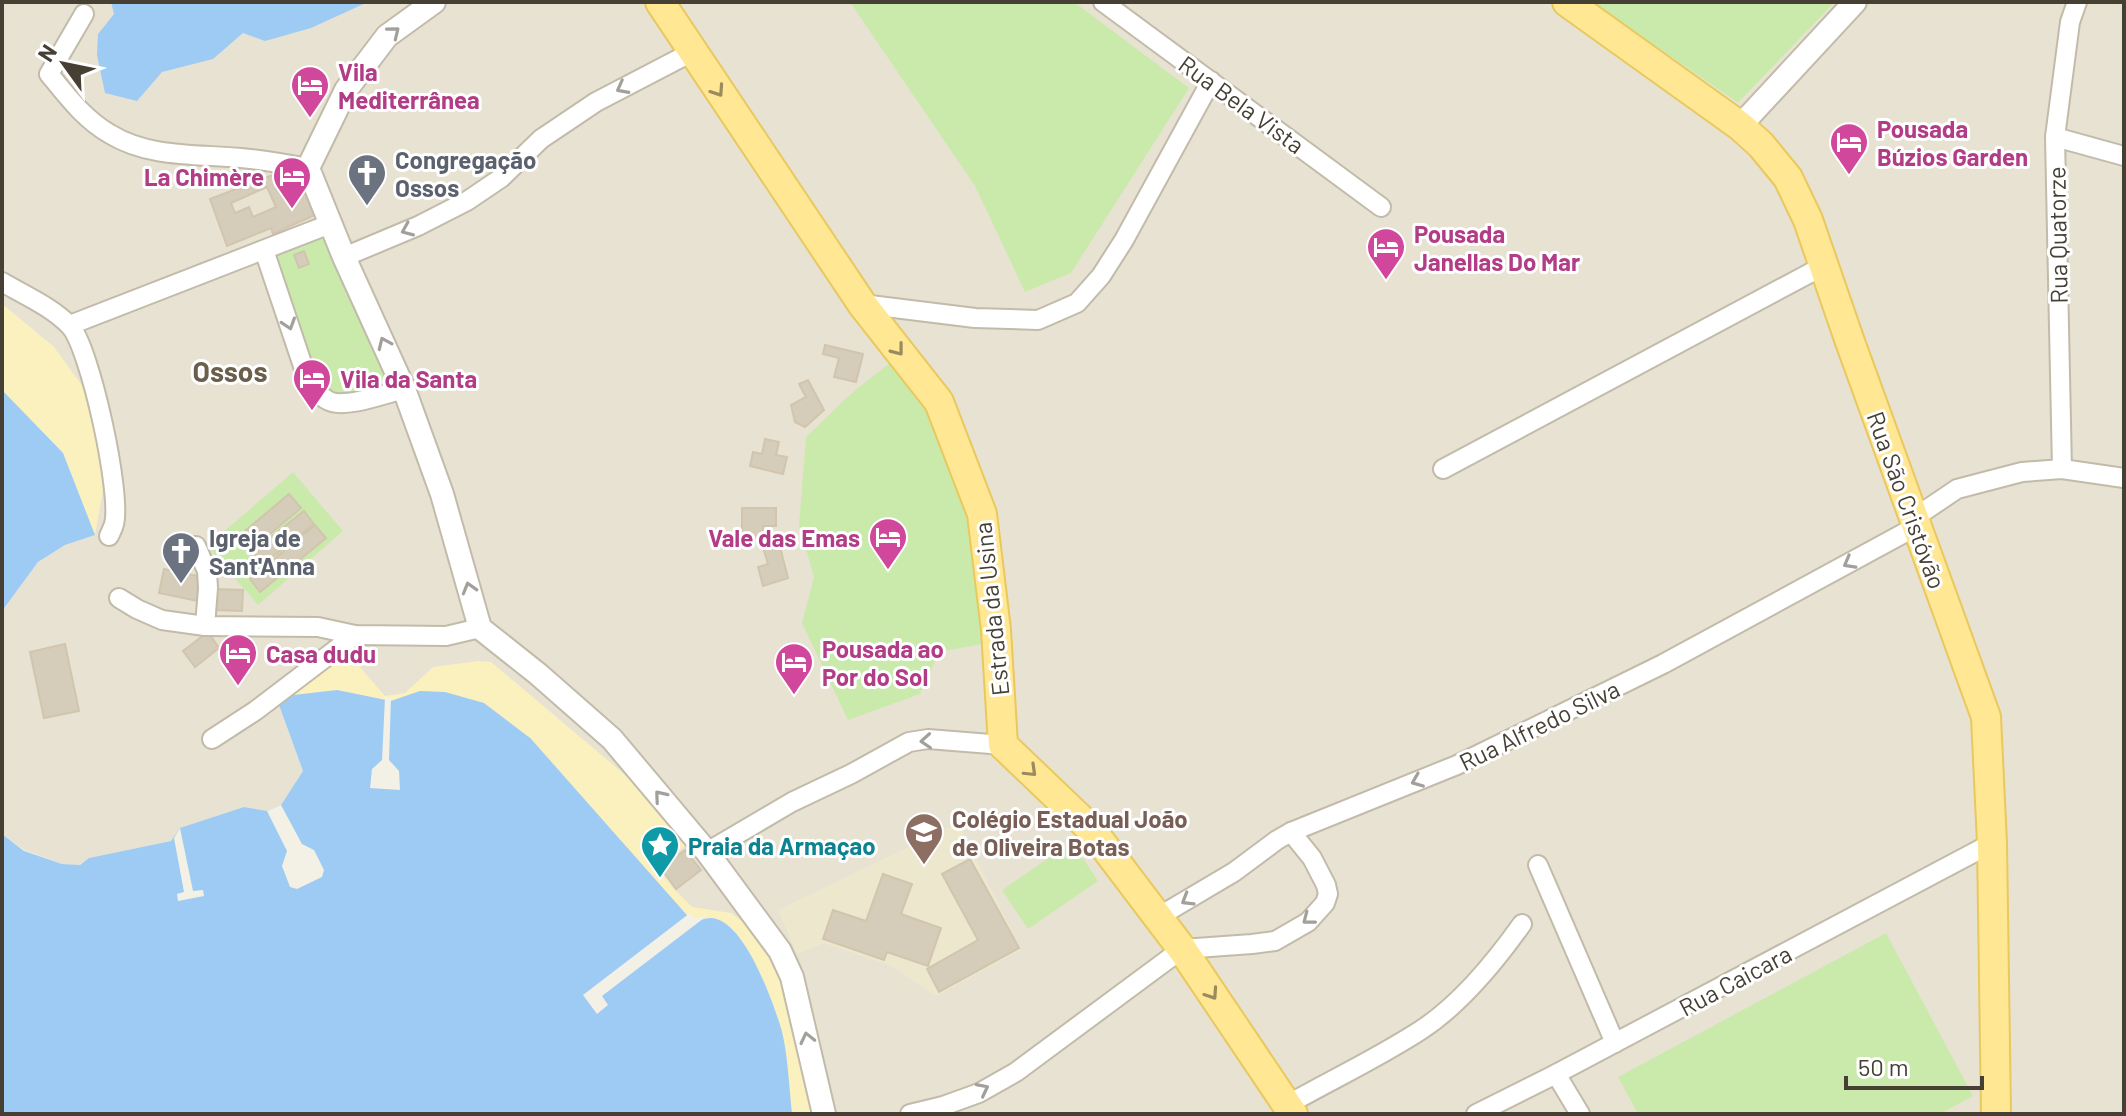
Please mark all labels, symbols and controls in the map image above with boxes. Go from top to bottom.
north arrow [24,24,104,104]
one-way arrow [385,27,400,42]
text: N [31,39,61,66]
street label: Rua Bela Vista [1174,49,1310,159]
place label: Vila Mediterrânea [338,57,480,114]
hotel icon: Vila Mediterrânea [289,64,331,119]
one-way arrow [616,78,631,93]
one-way arrow [708,82,723,96]
place label: Pousada Búzios Garden [1877,114,2028,171]
hotel icon: Pousada Búzios Garden [1828,121,1870,176]
place label: Congregação Ossos [395,145,536,202]
church icon: Congregação Ossos [346,152,388,207]
hotel icon: La Chimère [271,155,313,210]
place label: La Chimère [144,162,264,191]
street label: Rua Quatorze [2041,166,2073,304]
place label: Pousada Janellas Do Mar [1414,219,1580,276]
one-way arrow [401,220,415,236]
hotel icon: Pousada Janellas Do Mar [1365,226,1407,281]
one-way arrow [279,316,295,330]
one-way arrow [377,337,393,351]
one-way arrow [888,341,903,355]
district label: Ossos [193,354,267,388]
hotel icon: Vila da Santa [291,357,333,412]
place label: Vila da Santa [340,364,477,393]
street label: Rua São Cristóvão [1861,407,1953,593]
hotel icon: Vale das Emas [867,516,909,571]
street label: Estrada da Usina [967,521,1015,697]
place label: Igreja de Sant'Anna [209,523,315,580]
place label: Vale das Emas [708,523,860,552]
church icon: Igreja de Sant'Anna [160,530,202,585]
one-way arrow [1842,554,1857,569]
one-way arrow [462,582,478,596]
hotel icon: Casa dudu [217,632,259,687]
place label: Pousada ao Por do Sol [822,634,944,691]
place label: Casa dudu [266,639,376,668]
hotel icon: Pousada ao Por do Sol [773,641,815,696]
street label: Rua Alfredo Silva [1454,674,1624,776]
one-way arrow [919,732,932,749]
one-way arrow [1022,762,1036,777]
one-way arrow [1411,771,1425,788]
one-way arrow [655,790,670,805]
place label: Colégio Estadual João de Oliveira Botas [952,804,1188,861]
school or university icon: Colégio Estadual João de Oliveira Botas [903,811,945,866]
place icon: Praia da Armaçao [639,824,681,879]
place label: Praia da Armaçao [688,831,876,860]
one-way arrow [1181,890,1196,906]
one-way arrow [1302,910,1317,924]
street label: Rua Caicara [1674,938,1796,1022]
one-way arrow [1203,985,1218,999]
one-way arrow [799,1031,816,1045]
scale bar [1846,1040,1982,1090]
text: 50 m [1858,1052,1909,1081]
one-way arrow [975,1084,990,1099]

